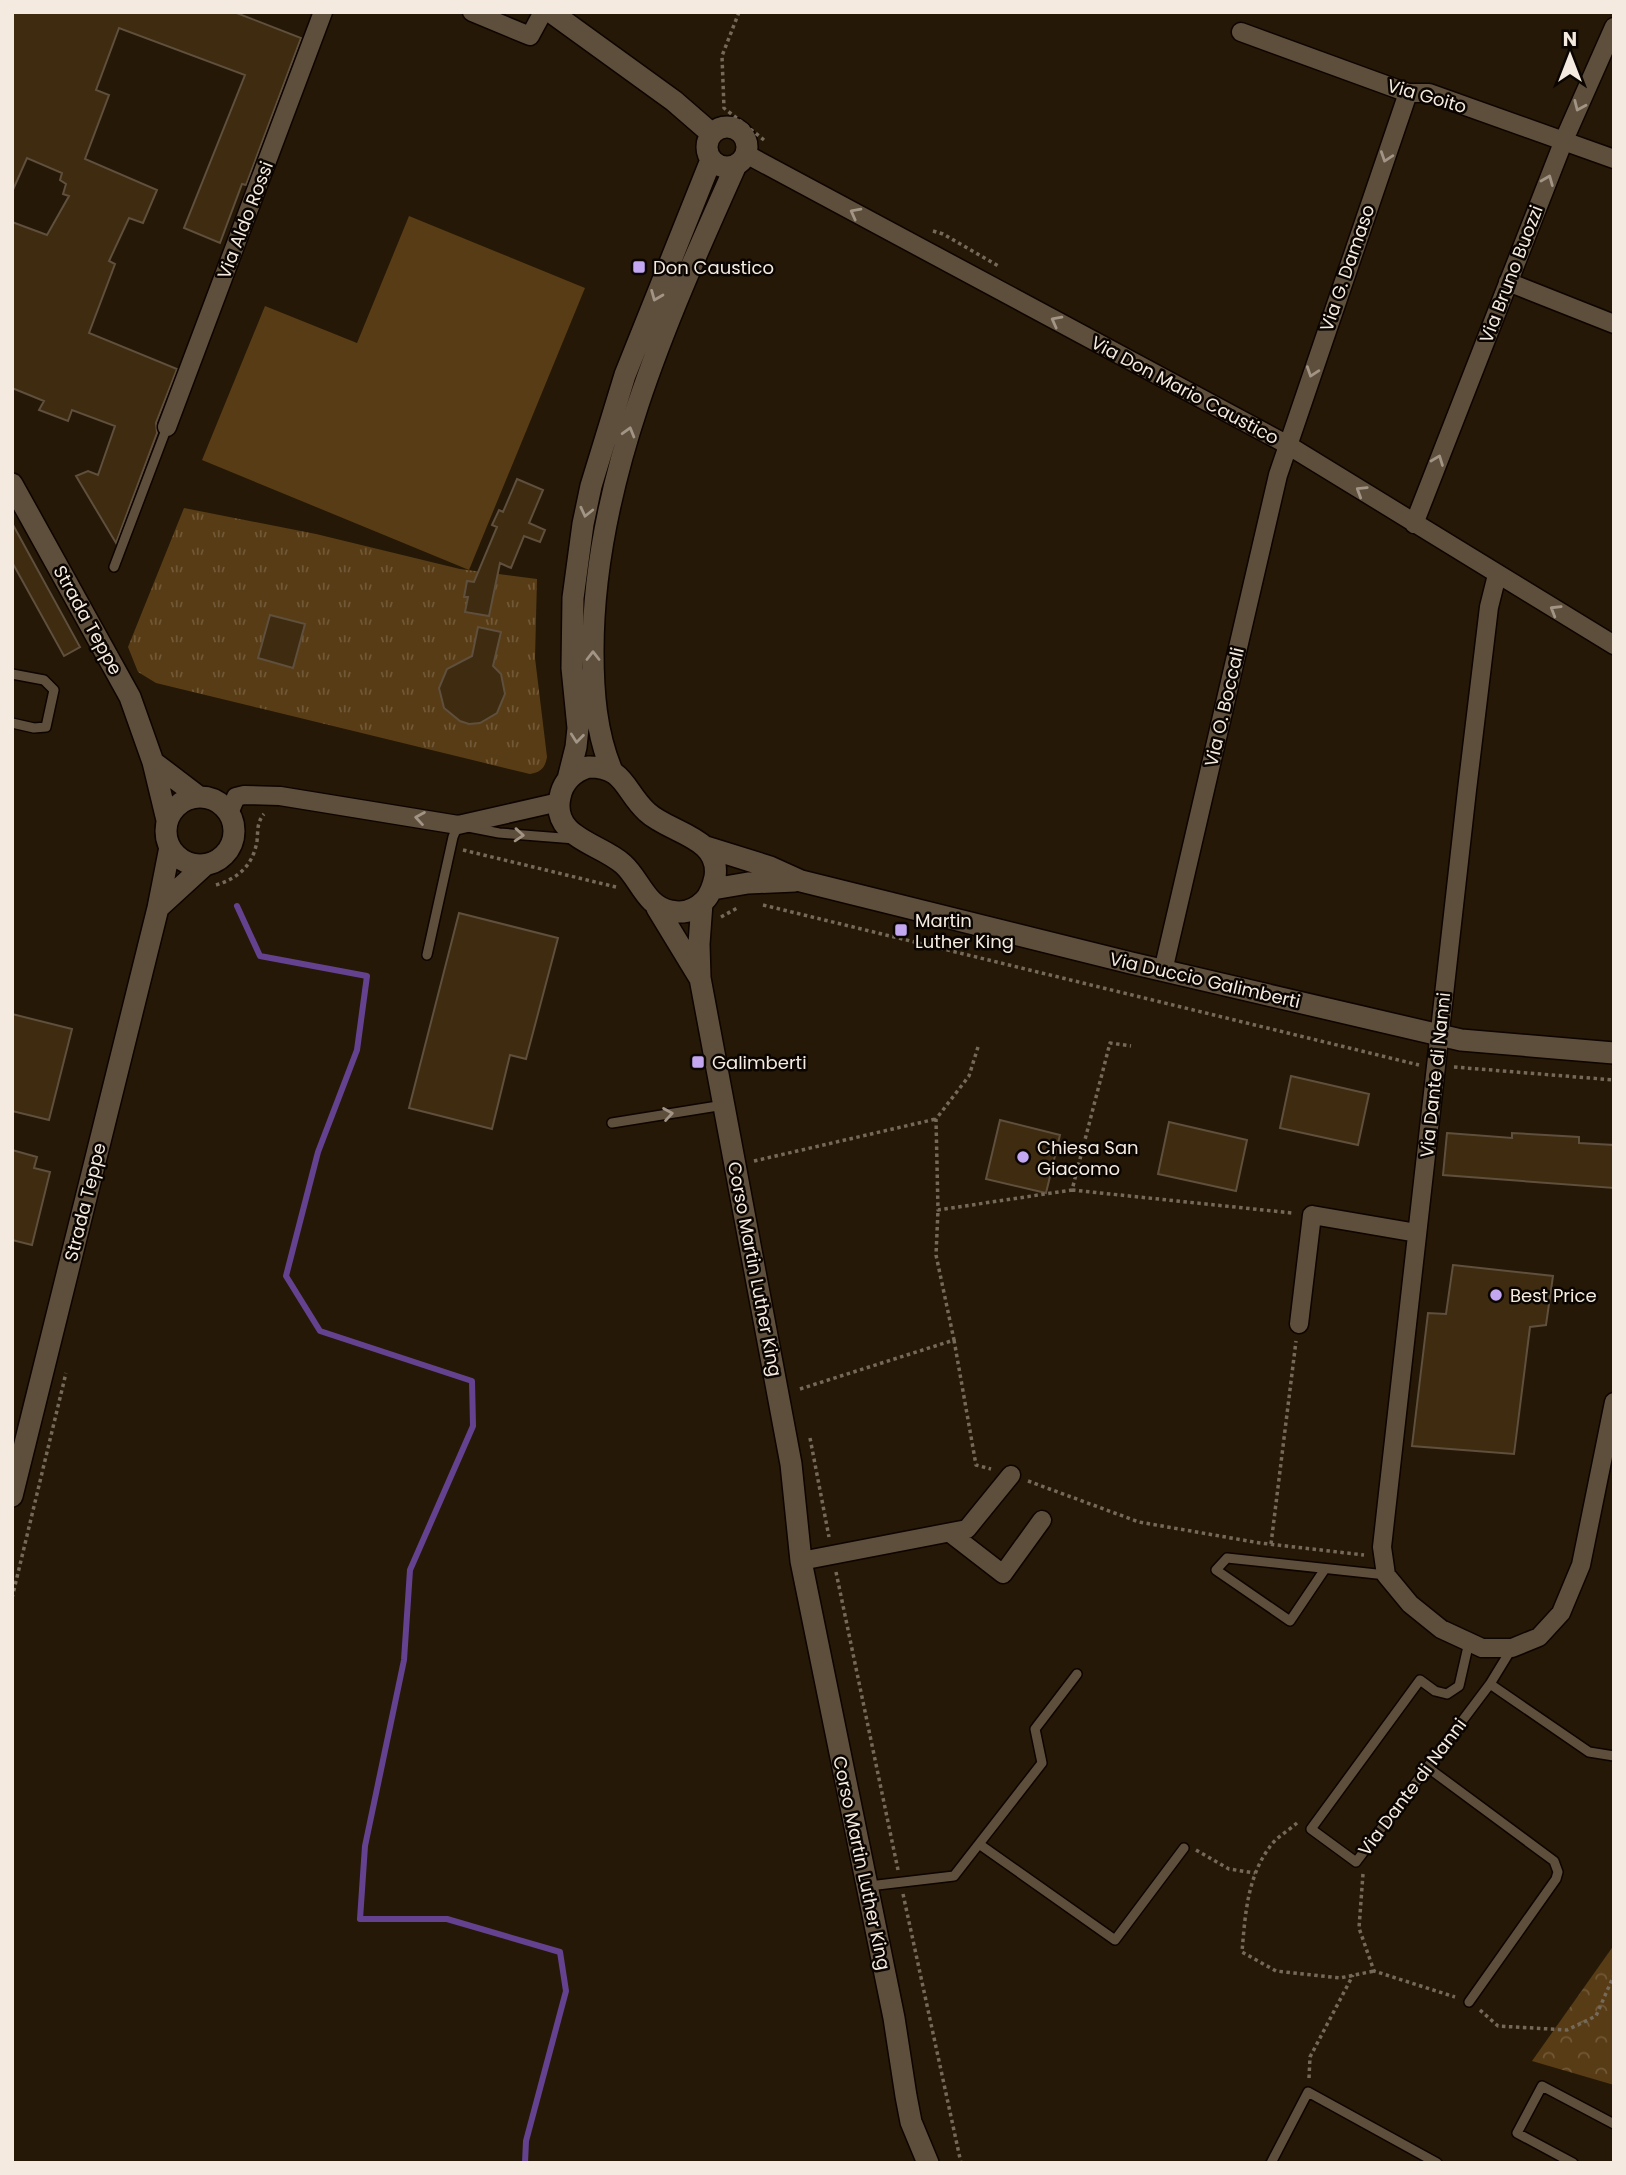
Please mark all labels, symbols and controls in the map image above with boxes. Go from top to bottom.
north arrow [1535,21,1605,91]
text: N [1563,26,1577,53]
street label: Via Goito [1384,73,1470,119]
one-way arrow [1573,99,1587,111]
one-way arrow [1380,151,1394,163]
street label: Via Aldo Rossi [211,157,279,283]
one-way arrow [1540,175,1554,187]
street label: Via G. Damaso [1314,201,1380,335]
street label: Via Bruno Buozzi [1473,202,1549,346]
one-way arrow [850,208,862,221]
place label: Don Caustico [653,255,774,280]
marker: Don Caustico [631,259,647,275]
one-way arrow [651,290,665,302]
one-way arrow [1050,316,1063,329]
street label: Via Don Mario Caustico [1087,330,1283,450]
one-way arrow [1306,366,1320,378]
one-way arrow [620,426,635,438]
one-way arrow [1430,455,1444,467]
one-way arrow [1356,486,1369,499]
one-way arrow [579,506,594,518]
street label: Strada Teppe [48,561,128,679]
one-way arrow [1550,605,1563,618]
street label: Via O. Boccali [1198,645,1250,769]
one-way arrow [585,650,601,661]
one-way arrow [570,733,585,744]
one-way arrow [414,811,426,826]
one-way arrow [513,827,524,842]
place label: Martin Luther King [915,908,1014,954]
marker: Martin Luther King [893,922,909,938]
street label: Via Duccio Galimberti [1107,946,1303,1014]
street label: Via Dante di Nanni [1414,991,1456,1159]
place label: Galimberti [712,1050,807,1075]
marker: Galimberti [690,1054,706,1070]
one-way arrow [662,1107,674,1122]
place label: Chiesa San Giacomo [1037,1135,1139,1181]
street label: Strada Teppe [58,1140,112,1264]
marker: Chiesa San Giacomo [1015,1149,1031,1165]
street label: Corso Martin Luther King [722,1159,788,1379]
place label: Best Price [1510,1283,1597,1308]
marker: Best Price [1488,1287,1504,1303]
street label: Via Dante di Nanni [1352,1713,1472,1861]
street label: Corso Martin Luther King [827,1754,897,1972]

